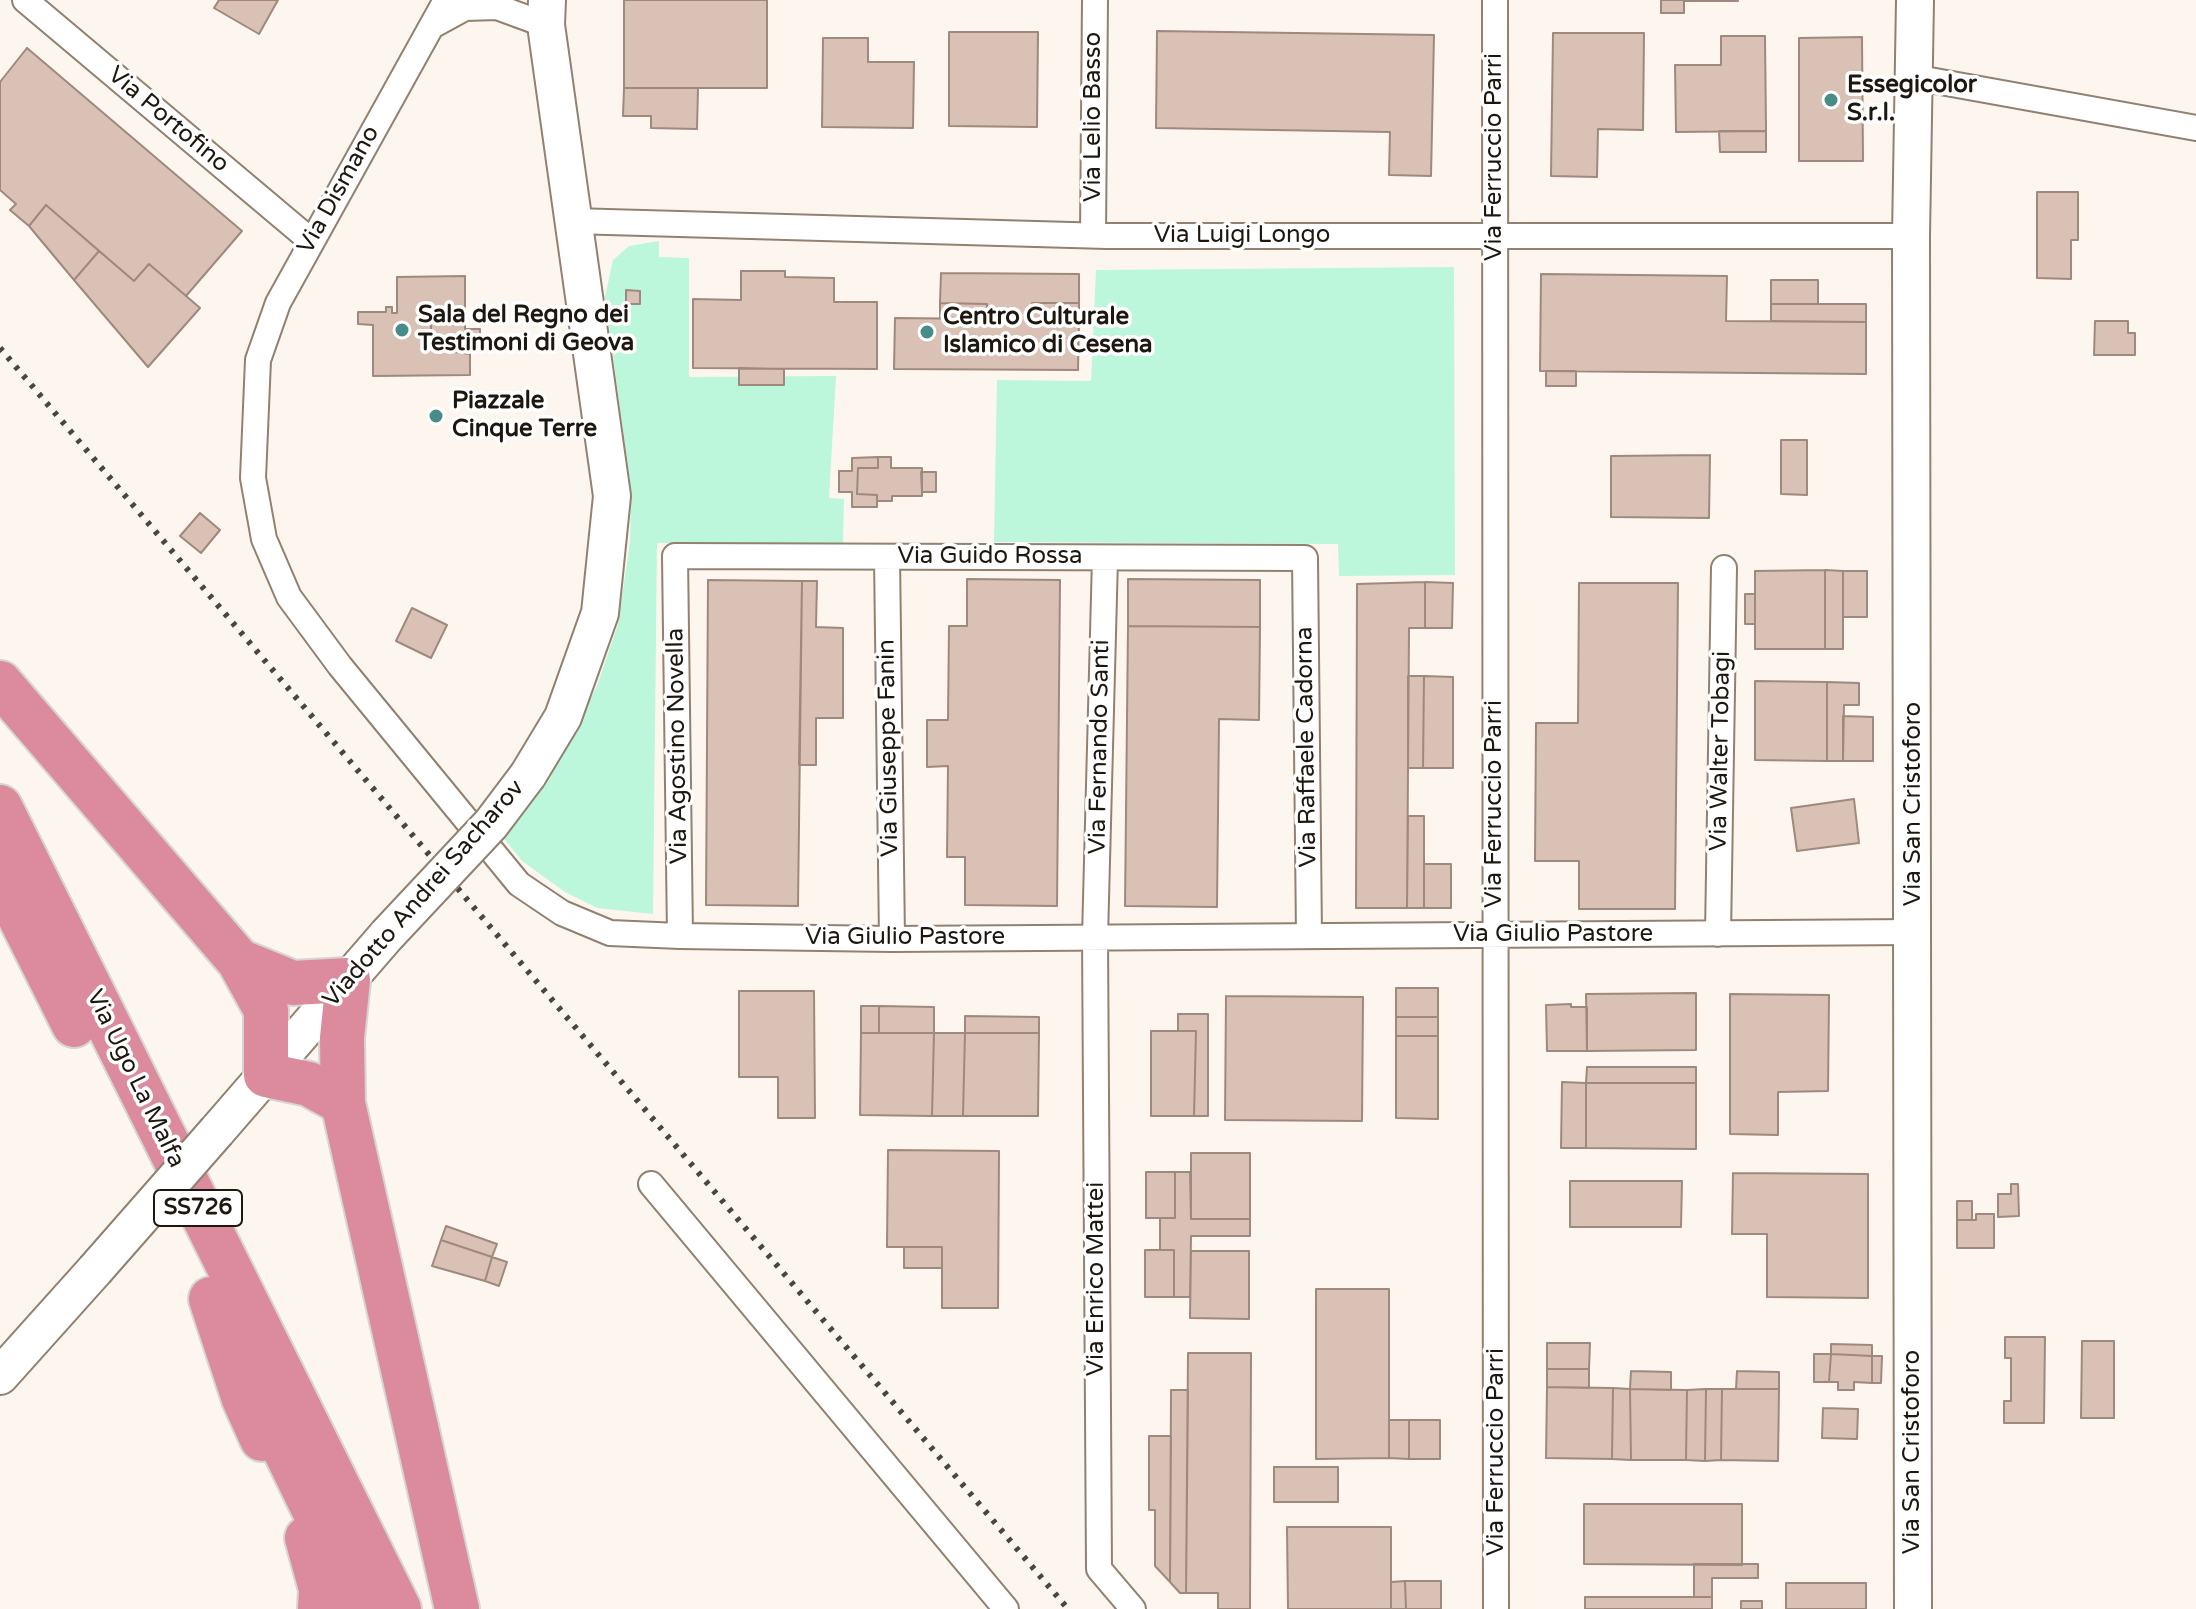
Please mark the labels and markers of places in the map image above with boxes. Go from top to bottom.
place label: Essegicolor S.r.l. [1847,72,1977,128]
marker: Essegicolor S.r.l. [1822,91,1840,109]
place label: Sala del Regno dei Testimoni di Geova [418,302,634,358]
place label: Centro Culturale Islamico di Cesena [943,304,1153,360]
marker: Sala del Regno dei Testimoni di Geova [393,321,411,339]
marker: Centro Culturale Islamico di Cesena [918,323,936,341]
place label: Piazzale Cinque Terre [452,388,597,444]
marker: Piazzale Cinque Terre [427,407,445,425]

